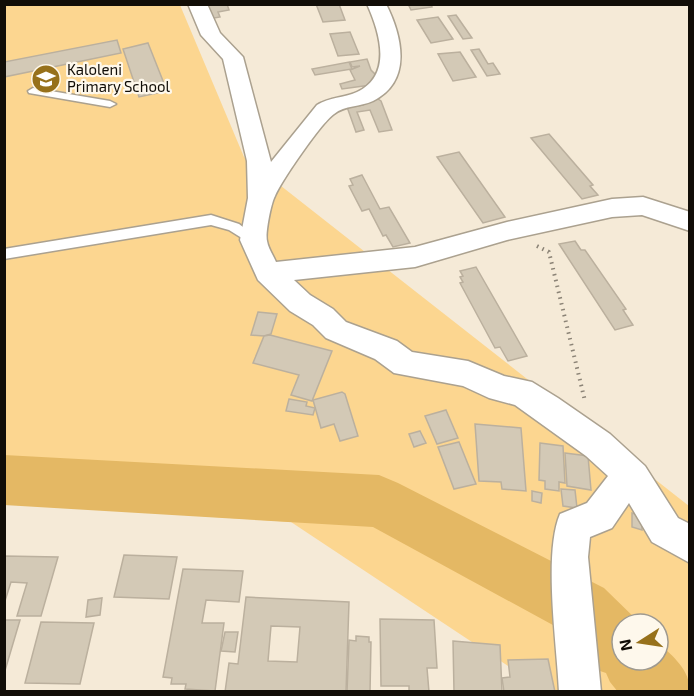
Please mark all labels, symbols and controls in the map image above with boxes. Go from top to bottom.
place label: Kaloleni Primary School [67,60,170,95]
school or university icon: Kaloleni Primary School [30,63,62,95]
north arrow [610,612,670,672]
text: N [614,638,635,653]

